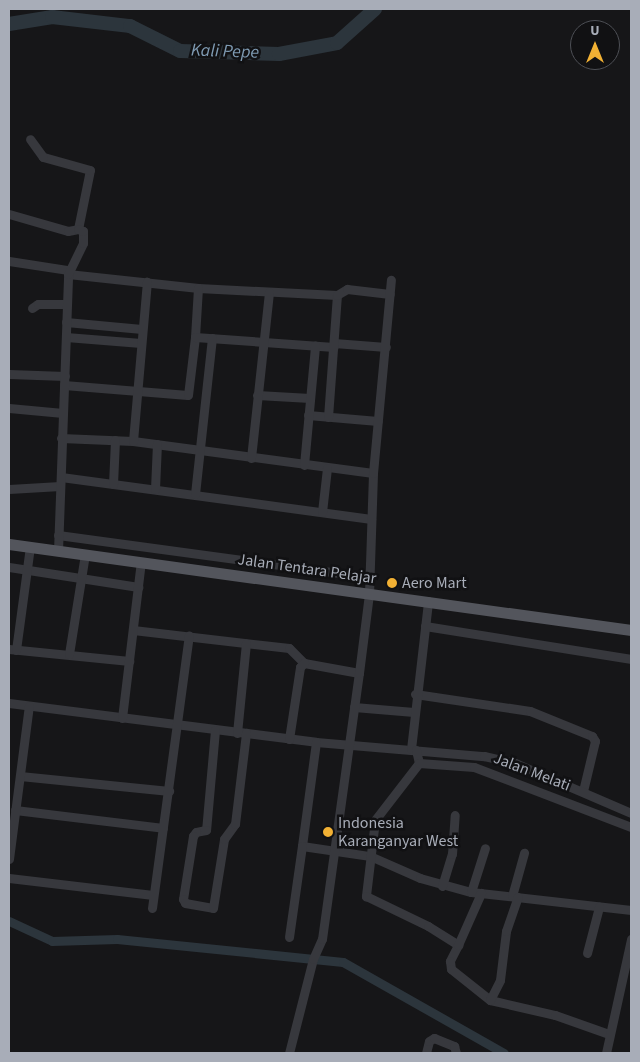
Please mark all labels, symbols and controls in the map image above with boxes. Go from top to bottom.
north arrow [570,20,620,70]
text: U [590,21,600,41]
water label: Kali Pepe [190,40,260,64]
street label: Jalan Tentara Pelajar [236,550,378,588]
place label: Aero Mart [402,573,467,593]
marker: Aero Mart [386,577,398,589]
street label: Jalan Melati [491,749,573,795]
place label: Indonesia Karanganyar West [338,813,458,851]
marker: Indonesia Karanganyar West [322,826,334,838]

